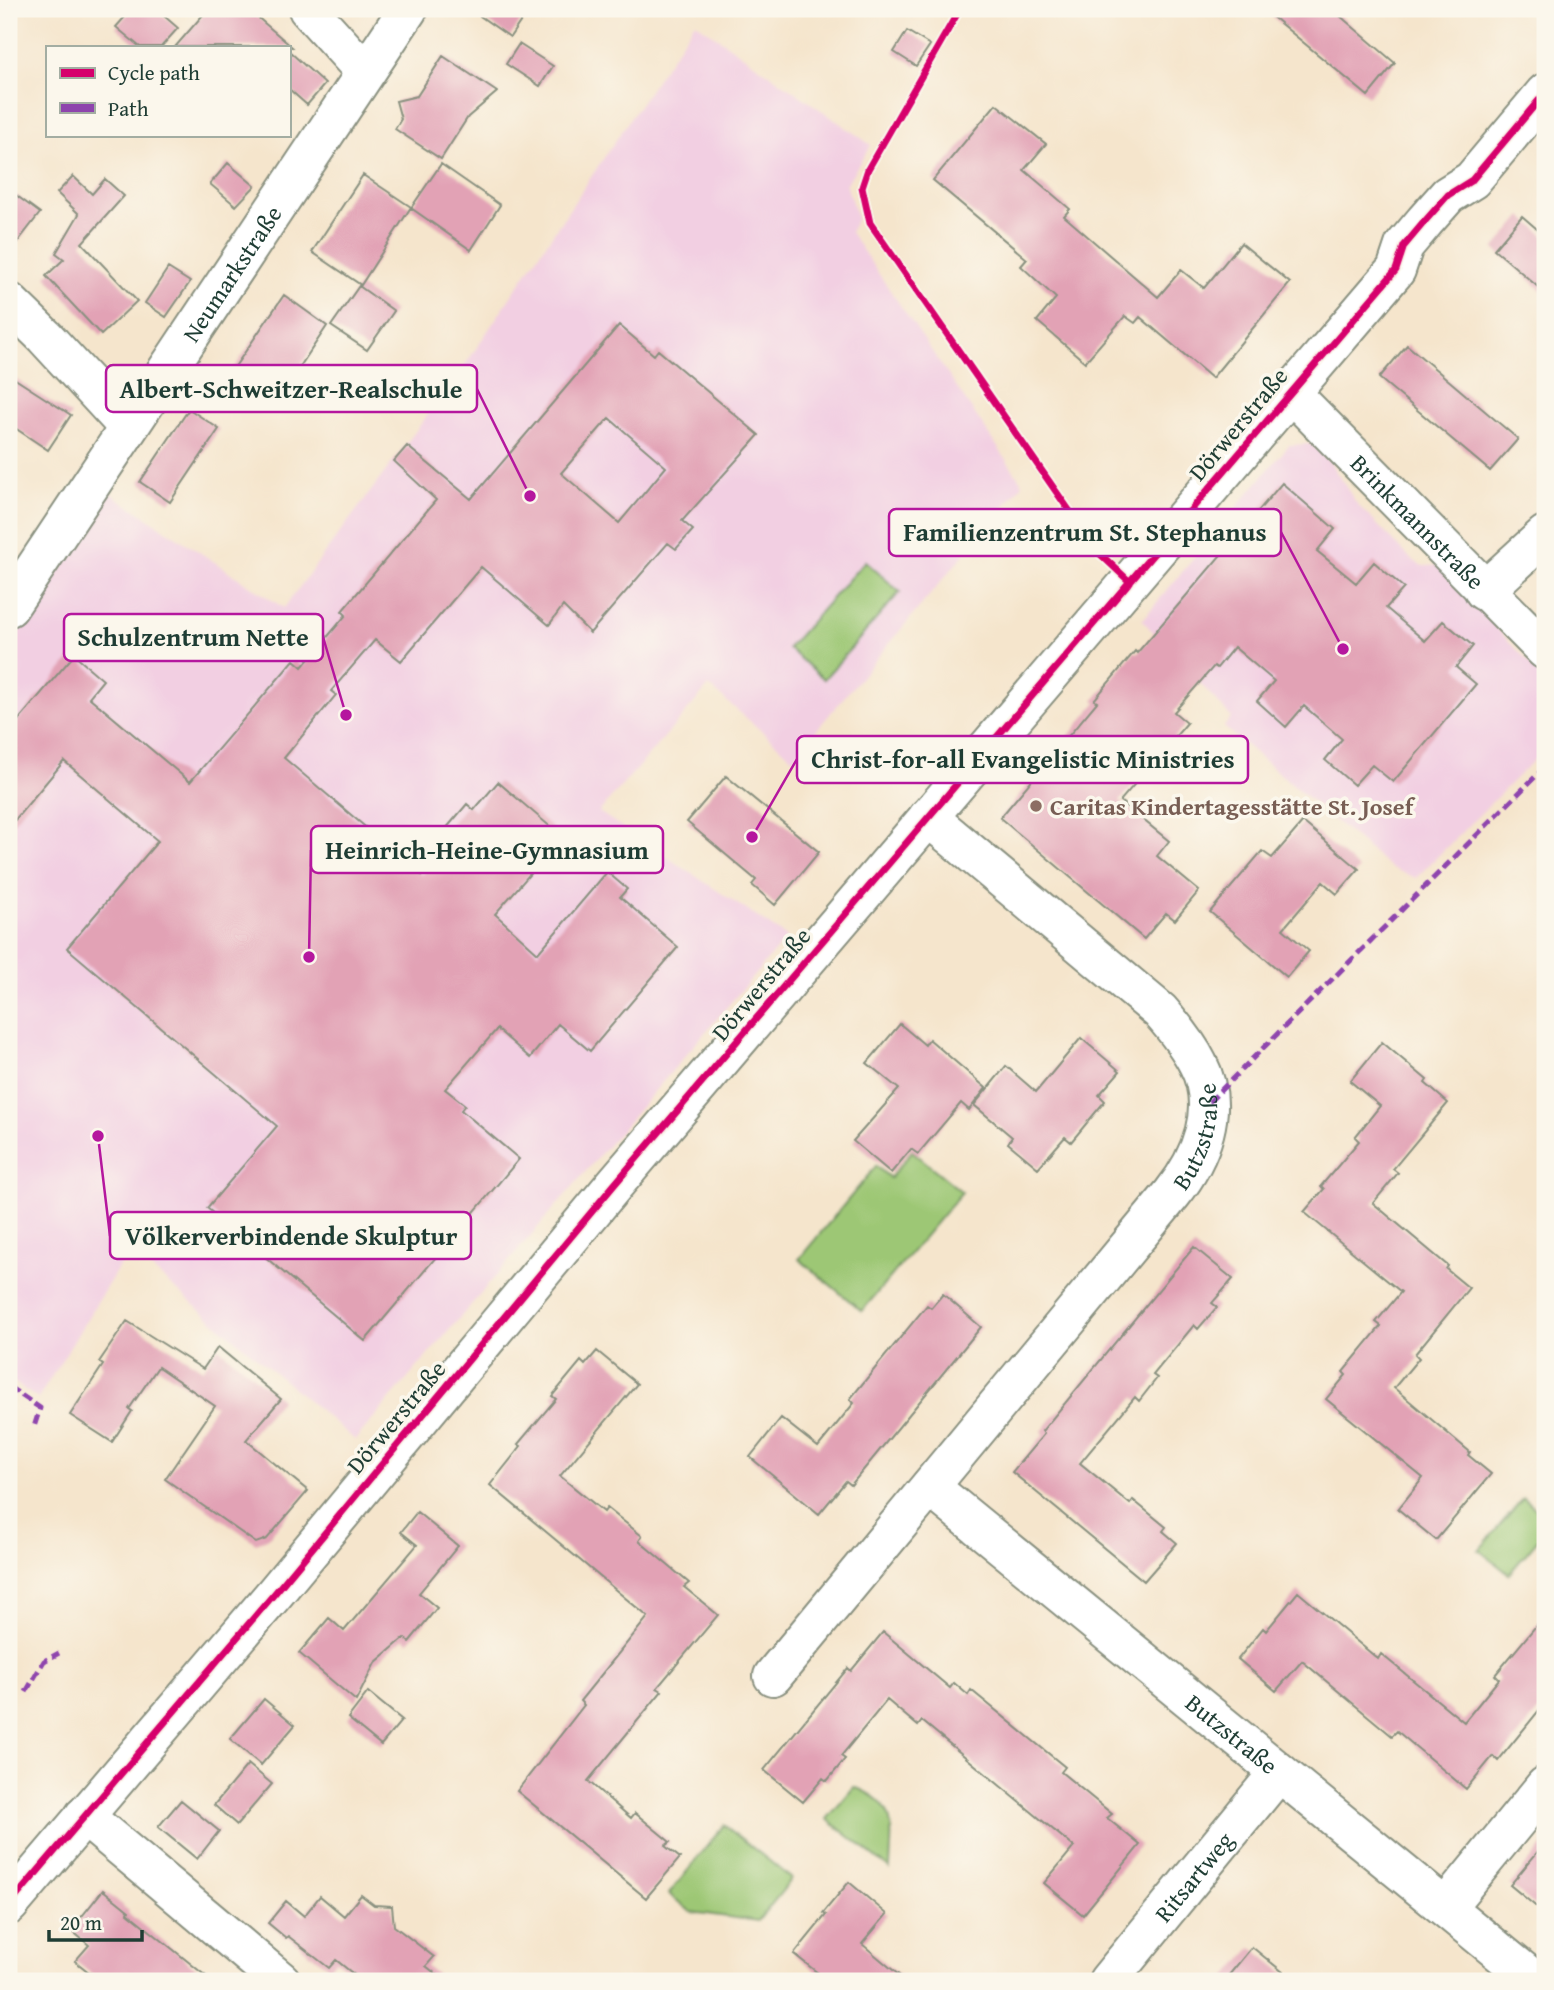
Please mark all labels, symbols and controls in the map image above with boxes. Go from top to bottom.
legend [46,46,290,136]
text: Cycle path [108,57,200,88]
text: Path [108,93,149,124]
street label: Neumarkstraße [173,198,290,349]
street label: Dörwerstraße [1180,360,1296,488]
callout: Albert-Schweitzer-Realschule [106,365,477,412]
text: Albert-Schweitzer-Realschule [119,369,463,408]
street label: Brinkmannstraße [1343,446,1493,597]
callout: Familienzentrum St. Stephanus [889,509,1281,556]
text: Familienzentrum St. Stephanus [903,512,1267,551]
callout: Schulzentrum Nette [64,614,323,661]
text: Schulzentrum Nette [77,617,309,656]
callout: Christ-for-all Evangelistic Ministries [797,736,1248,783]
text: Christ-for-all Evangelistic Ministries [811,739,1235,778]
place label: Caritas Kindertagesstätte St. Josef [1050,789,1416,824]
marker: Caritas Kindertagesstätte St. Josef [1028,798,1044,814]
callout: Heinrich-Heine-Gymnasium [311,826,663,873]
text: Heinrich-Heine-Gymnasium [325,830,649,869]
street label: Dörwerstraße [703,920,819,1048]
street label: Butzstraße [1163,1081,1226,1197]
callout: Völkerverbindende Skulptur [110,1212,471,1259]
text: Völkerverbindende Skulptur [125,1216,457,1255]
street label: Dörwerstraße [338,1353,454,1481]
street label: Butzstraße [1178,1685,1286,1782]
street label: Ritsartweg [1146,1824,1241,1929]
scale bar [49,1899,142,1943]
text: 20 m [60,1907,102,1938]

